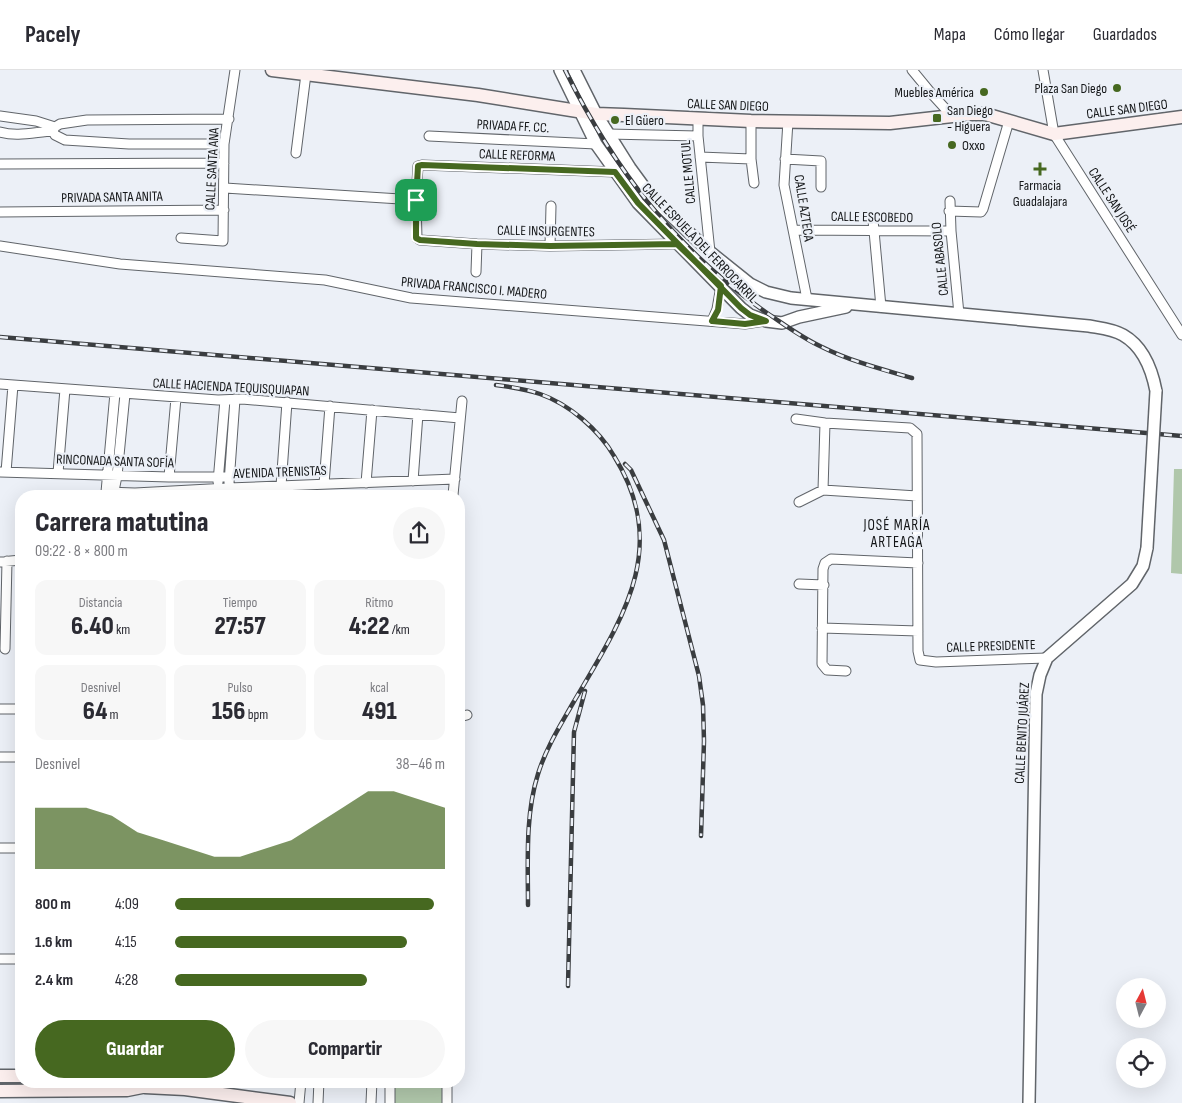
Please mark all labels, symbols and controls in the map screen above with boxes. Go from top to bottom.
text: Pacely [25,20,81,49]
text: Mapa [934,24,966,45]
text: Cómo llegar [994,24,1065,45]
text: Guardados [1093,24,1157,45]
place label: Plaza San Diego [1034,80,1107,97]
marker: Plaza San Diego [1111,82,1123,94]
place label: Muebles América [895,84,974,101]
marker: Muebles América [978,86,990,98]
street label: CALLE SAN DIEGO [687,95,769,115]
street label: CALLE SAN DIEGO [1085,96,1169,122]
place label: San Diego - Higuera [947,102,993,135]
place label: El Güero [625,112,664,129]
marker: San Diego - Higuera [931,112,943,124]
marker: El Güero [609,114,621,126]
street label: PRIVADA FF. CC. [476,116,550,136]
street label: CALLE SANTA ANA [201,126,223,211]
place label: Oxxo [962,137,985,154]
street label: CALLE MOTUL [677,139,699,205]
marker: Oxxo [946,139,958,151]
street label: CALLE REFORMA [479,145,556,165]
marker: Farmacia Guadalajara [1034,163,1046,175]
street label: CALLE SAN JOSÉ [1085,164,1139,236]
street label: CALLE AZTECA [790,173,818,244]
place label: Farmacia Guadalajara [1013,177,1067,210]
pin [395,179,437,221]
street label: CALLE ESPUELA DEL FERROCARRIL [638,180,762,306]
icon: arrive [402,186,430,214]
street label: PRIVADA SANTA ANITA [61,188,164,206]
street label: CALLE ESCOBEDO [831,208,913,226]
street label: CALLE ABASOLO [928,221,952,297]
street label: CALLE INSURGENTES [497,222,595,240]
street label: PRIVADA FRANCISCO I. MADERO [400,273,548,303]
street label: CALLE HACIENDA TEQUISQUIAPAN [152,374,310,400]
street label: RINCONADA SANTA SOFÍA [56,450,175,472]
street label: AVENIDA TRENISTAS [232,462,327,482]
text: Carrera matutina [35,506,208,539]
button: share [393,507,445,559]
district label: JOSÉ MARÍA ARTEAGA [862,516,931,552]
text: 09:22 · 8 × 800 m [35,542,128,561]
text: Distancia [79,594,123,611]
text: Tiempo [223,594,257,611]
text: Ritmo [365,594,393,611]
text: 6.40 [71,611,114,642]
text: 27:57 [214,611,266,642]
text: 4:22 [349,611,389,642]
text: km [114,621,130,638]
text: /km [389,621,410,638]
street label: CALLE PRESIDENTE [946,636,1036,656]
text: Desnivel [81,679,121,696]
text: Pulso [227,679,253,696]
text: kcal [370,679,389,696]
street label: CALLE BENITO JUÁREZ [1011,682,1033,784]
text: 64 [83,696,107,727]
text: 156 [212,696,246,727]
text: 491 [362,696,397,727]
text: m [107,706,119,723]
text: bpm [246,706,268,723]
text: Desnivel [35,755,80,774]
text: 38–46 m [396,755,445,774]
text: 800 m [35,895,71,914]
text: 4:09 [115,895,139,914]
text: 1.6 km [35,933,72,952]
text: 4:15 [115,933,137,952]
text: 2.4 km [35,971,73,990]
text: 4:28 [115,971,138,990]
north arrow [1116,978,1166,1028]
map controls [1116,978,1166,1088]
button: Guardar [35,1020,235,1078]
button: Compartir [245,1020,445,1078]
button: locate [1116,1038,1166,1088]

